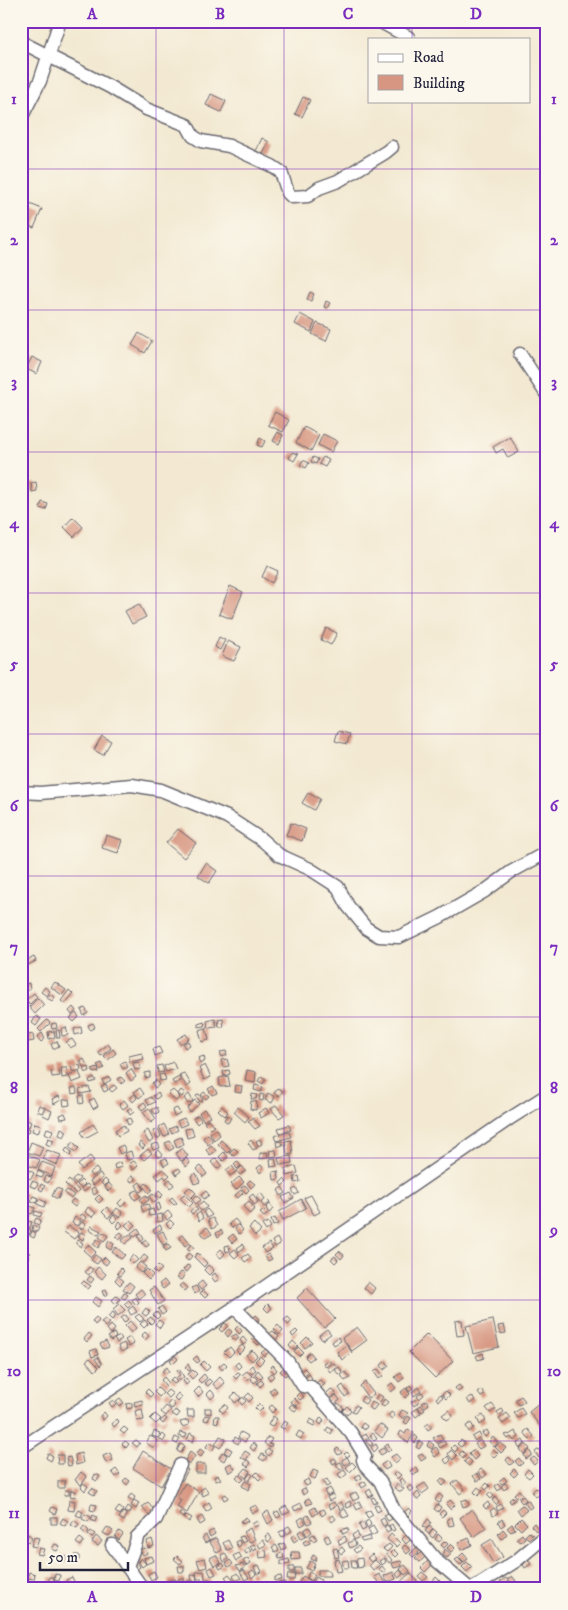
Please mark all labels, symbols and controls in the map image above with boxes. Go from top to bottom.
text: A [86,4,98,24]
text: B [215,4,225,24]
text: C [343,4,353,24]
text: D [470,4,482,24]
legend [368,38,530,102]
text: Road [413,48,445,67]
text: Building [413,74,465,93]
text: 1 [11,89,17,109]
text: 1 [551,89,557,109]
text: 2 [10,230,19,250]
text: 2 [550,230,559,250]
text: 3 [11,372,17,392]
text: 3 [551,372,557,392]
text: 4 [8,513,19,533]
text: 4 [548,513,559,533]
text: 5 [9,654,18,674]
text: 5 [549,654,558,674]
text: 6 [10,796,20,816]
text: 6 [550,796,560,816]
text: 7 [10,937,18,957]
text: 7 [550,937,558,957]
text: 8 [10,1078,18,1098]
text: 8 [550,1078,558,1098]
text: 9 [9,1220,18,1240]
text: 9 [549,1220,558,1240]
text: 10 [7,1361,22,1381]
text: 10 [547,1361,562,1381]
text: 11 [8,1503,20,1523]
text: 11 [548,1503,560,1523]
scale bar [40,1540,128,1572]
text: 50 m [48,1548,78,1567]
text: A [86,1587,98,1607]
text: B [215,1587,225,1607]
text: C [343,1587,353,1607]
text: D [470,1587,482,1607]

